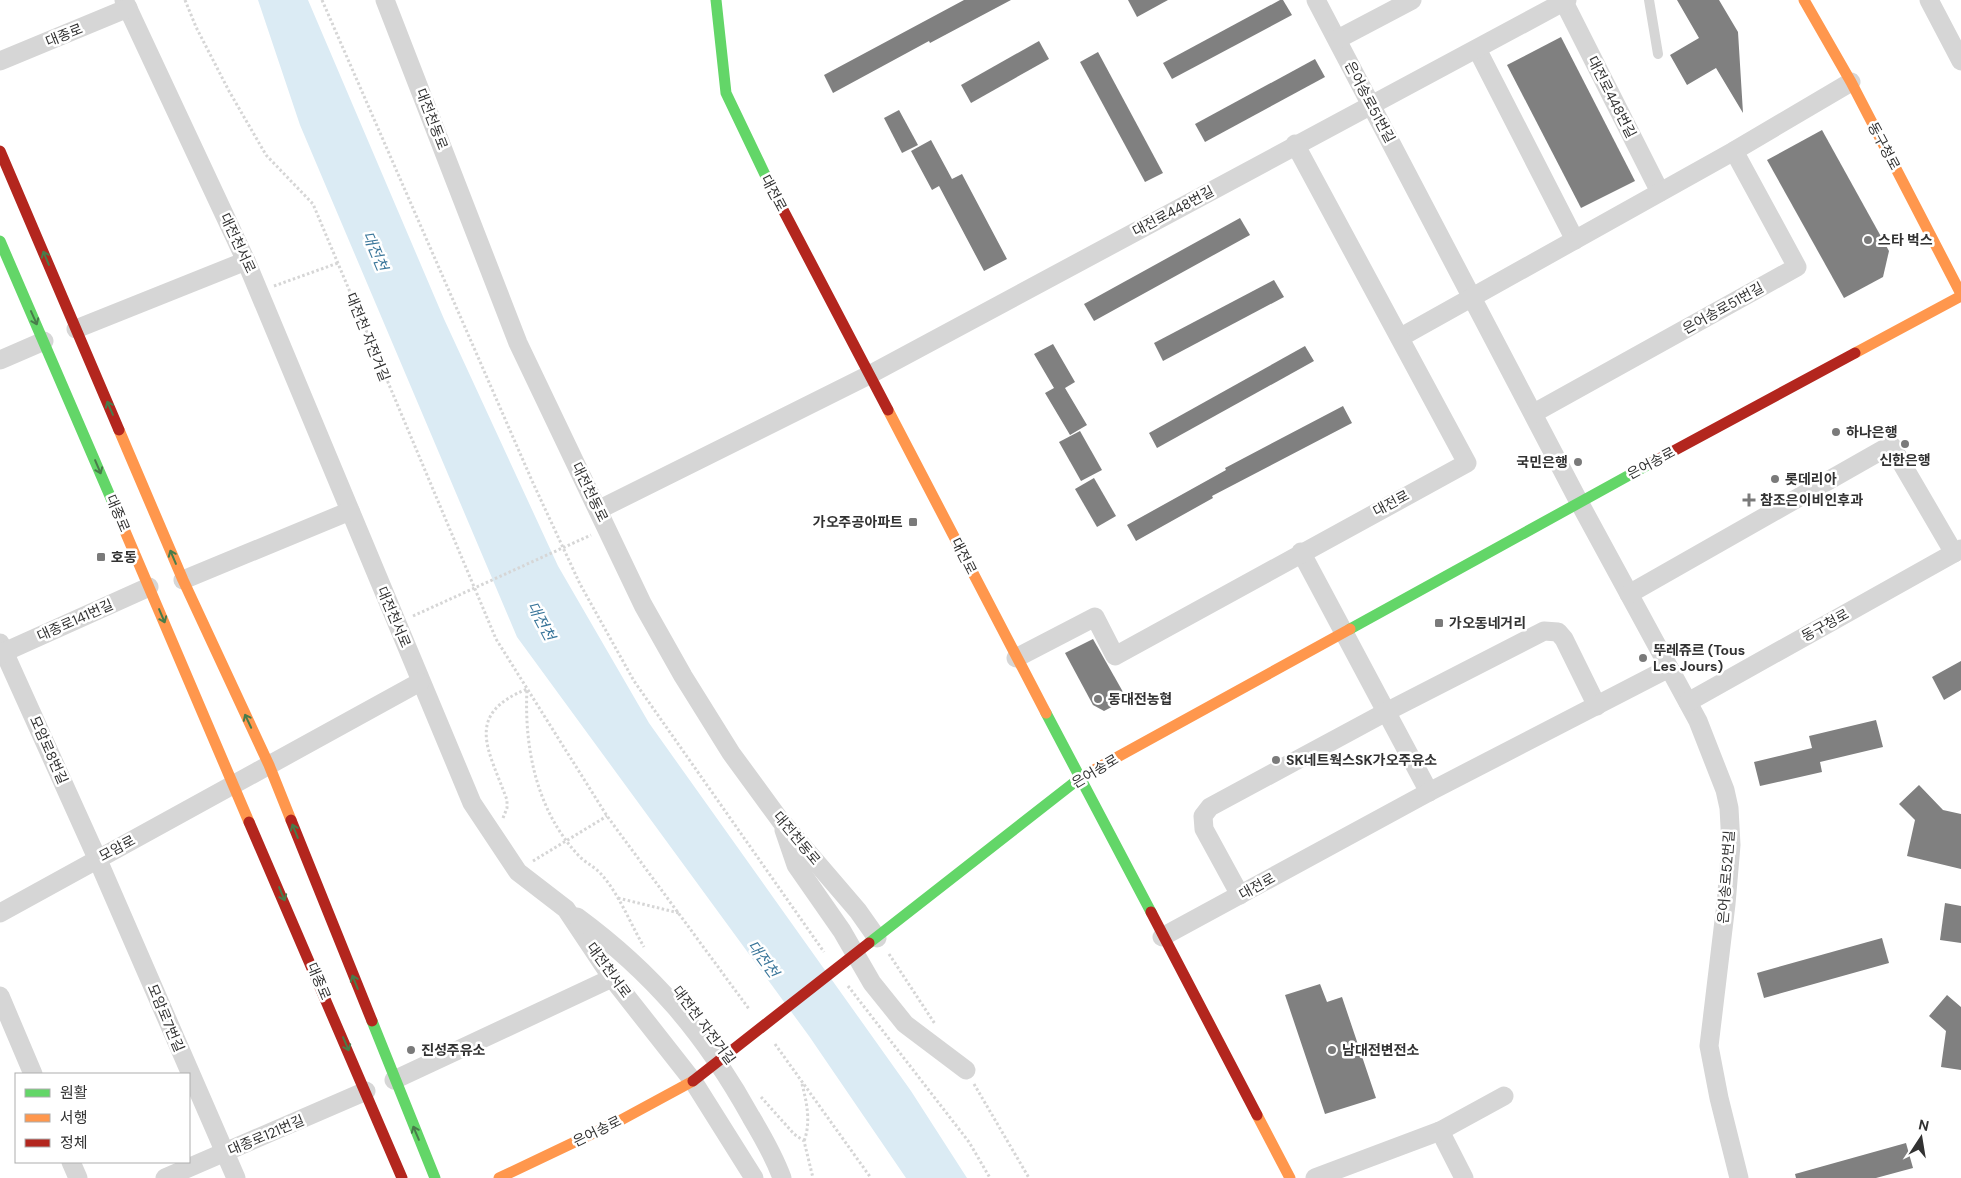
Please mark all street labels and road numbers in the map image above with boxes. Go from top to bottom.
street label: 대종로 [43,19,85,51]
street label: 대전로448번길 [1584,53,1640,141]
street label: 은어송로51번길 [1341,58,1399,146]
street label: 대전천동로 [412,86,452,152]
street label: 동구청로 [1864,119,1904,173]
street label: 대전로 [757,172,791,214]
street label: 대전로448번길 [1129,182,1217,240]
street label: 대전천서로 [216,210,260,276]
street label: 은어송로51번길 [1679,278,1767,338]
street label: 대전천 자전거길 [342,290,394,384]
street label: 은어송로 [1624,443,1678,483]
street label: 대전천동로 [568,459,612,525]
street label: 대전로 [1370,486,1412,520]
street label: 대종로 [102,492,134,534]
street label: 대전로 [947,535,981,577]
street label: 대전천서로 [373,584,415,650]
street label: 대종로141번길 [34,595,116,645]
street label: 동구청로 [1798,605,1852,645]
street label: 모암로8번길 [26,713,72,787]
street label: 은어송로 [1068,750,1122,792]
street label: 대전천동로 [769,808,825,869]
street label: 은어송로52번길 [1714,830,1738,924]
street label: 모암로 [96,831,138,865]
street label: 대전로 [1236,869,1278,903]
street label: 대전천서로 [583,939,635,1001]
street label: 대종로 [303,960,335,1002]
street label: 모암로7번길 [144,981,188,1055]
street label: 대전천 자전거길 [669,982,739,1068]
street label: 대종로121번길 [225,1111,307,1159]
street label: 은어송로 [570,1112,624,1150]

